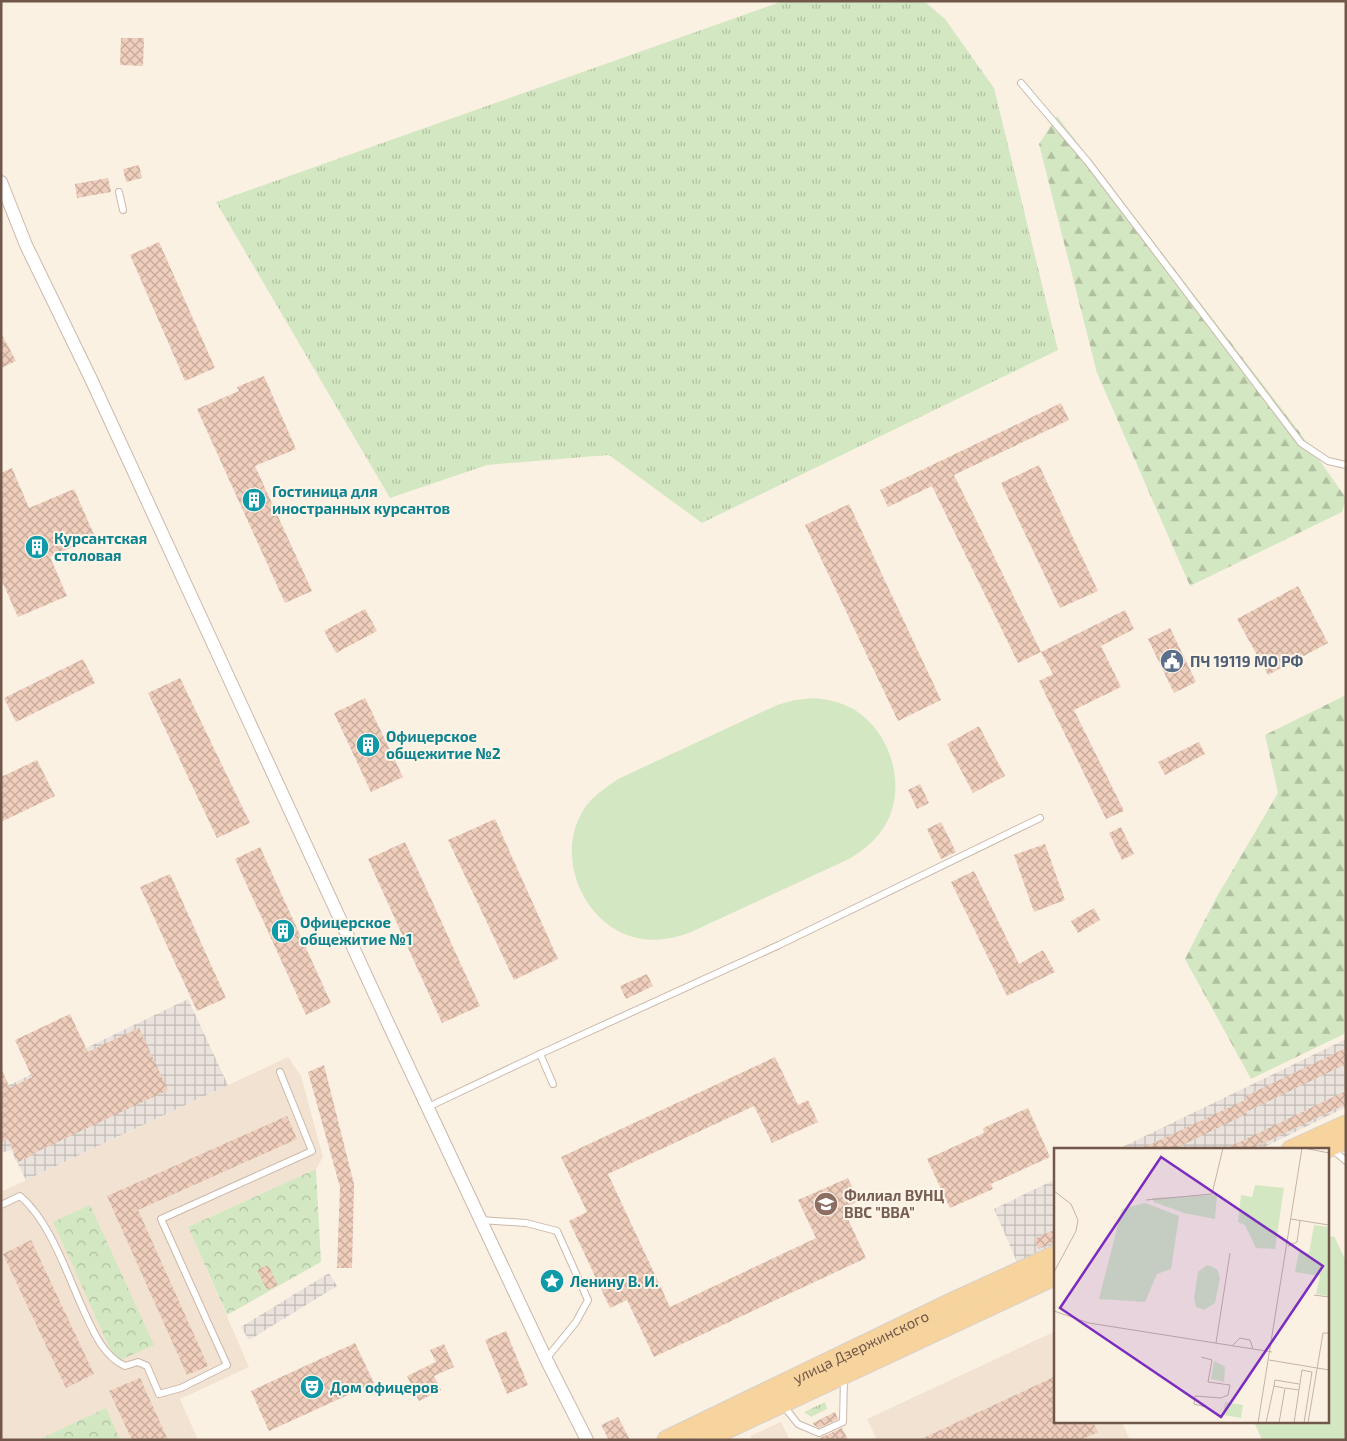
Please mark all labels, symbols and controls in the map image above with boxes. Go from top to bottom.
place label: Гостиница для иностранных курсантов [272,482,451,517]
building icon: Гостиница для иностранных курсантов [241,487,267,513]
place label: Курсантская столовая [54,529,147,564]
building icon: Курсантская столовая [24,534,50,560]
public building icon: ПЧ 19119 МО РФ [1159,648,1185,674]
place label: ПЧ 19119 МО РФ [1190,652,1304,670]
place label: Офицерское общежитие №2 [386,727,501,762]
building icon: Офицерское общежитие №2 [355,732,381,758]
place label: Офицерское общежитие №1 [300,913,412,948]
building icon: Офицерское общежитие №1 [270,918,296,944]
inset map [1054,1148,1330,1424]
place label: Филиал ВУНЦ ВВС "ВВА" [844,1186,945,1221]
school or university icon: Филиал ВУНЦ ВВС "ВВА" [813,1191,839,1217]
place icon: Ленину В. И. [539,1268,565,1294]
place label: Ленину В. И. [570,1272,659,1290]
street label: улица Дзержинского [790,1306,932,1388]
theatre icon: Дом офицеров [299,1374,325,1400]
place label: Дом офицеров [330,1378,439,1396]

